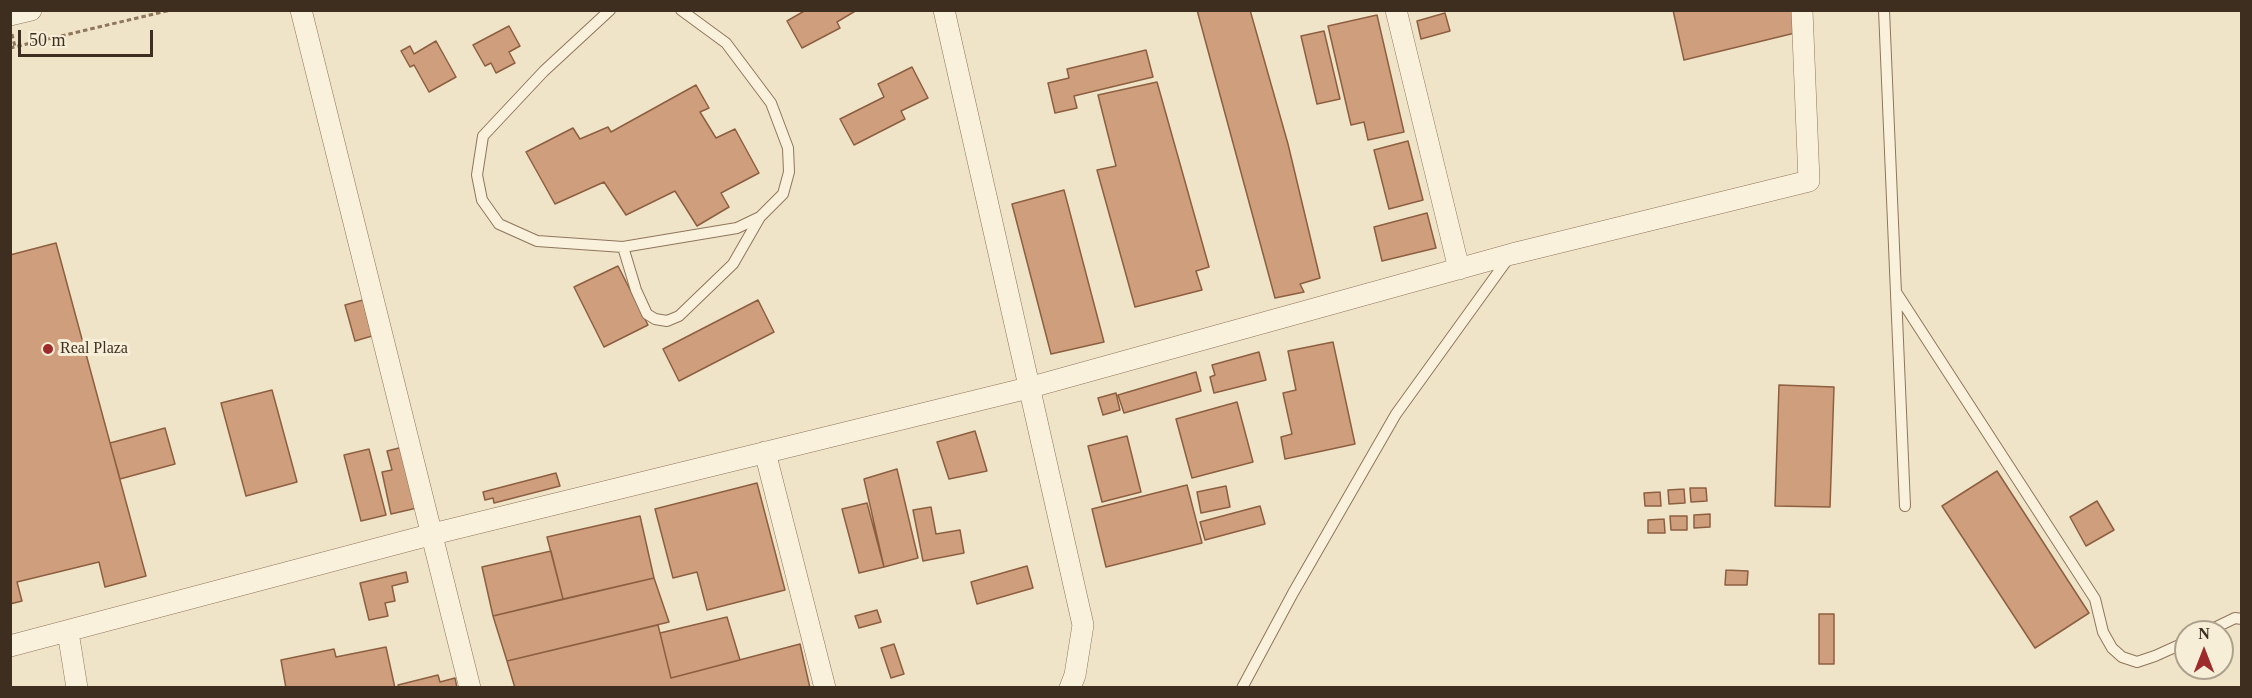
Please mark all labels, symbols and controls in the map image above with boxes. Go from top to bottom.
scale bar [21,18,156,56]
text: 50 m [29,30,66,50]
place label: Real Plaza [60,339,128,359]
marker: Real Plaza [41,342,55,356]
north arrow [2174,620,2234,680]
text: N [2198,625,2210,642]

